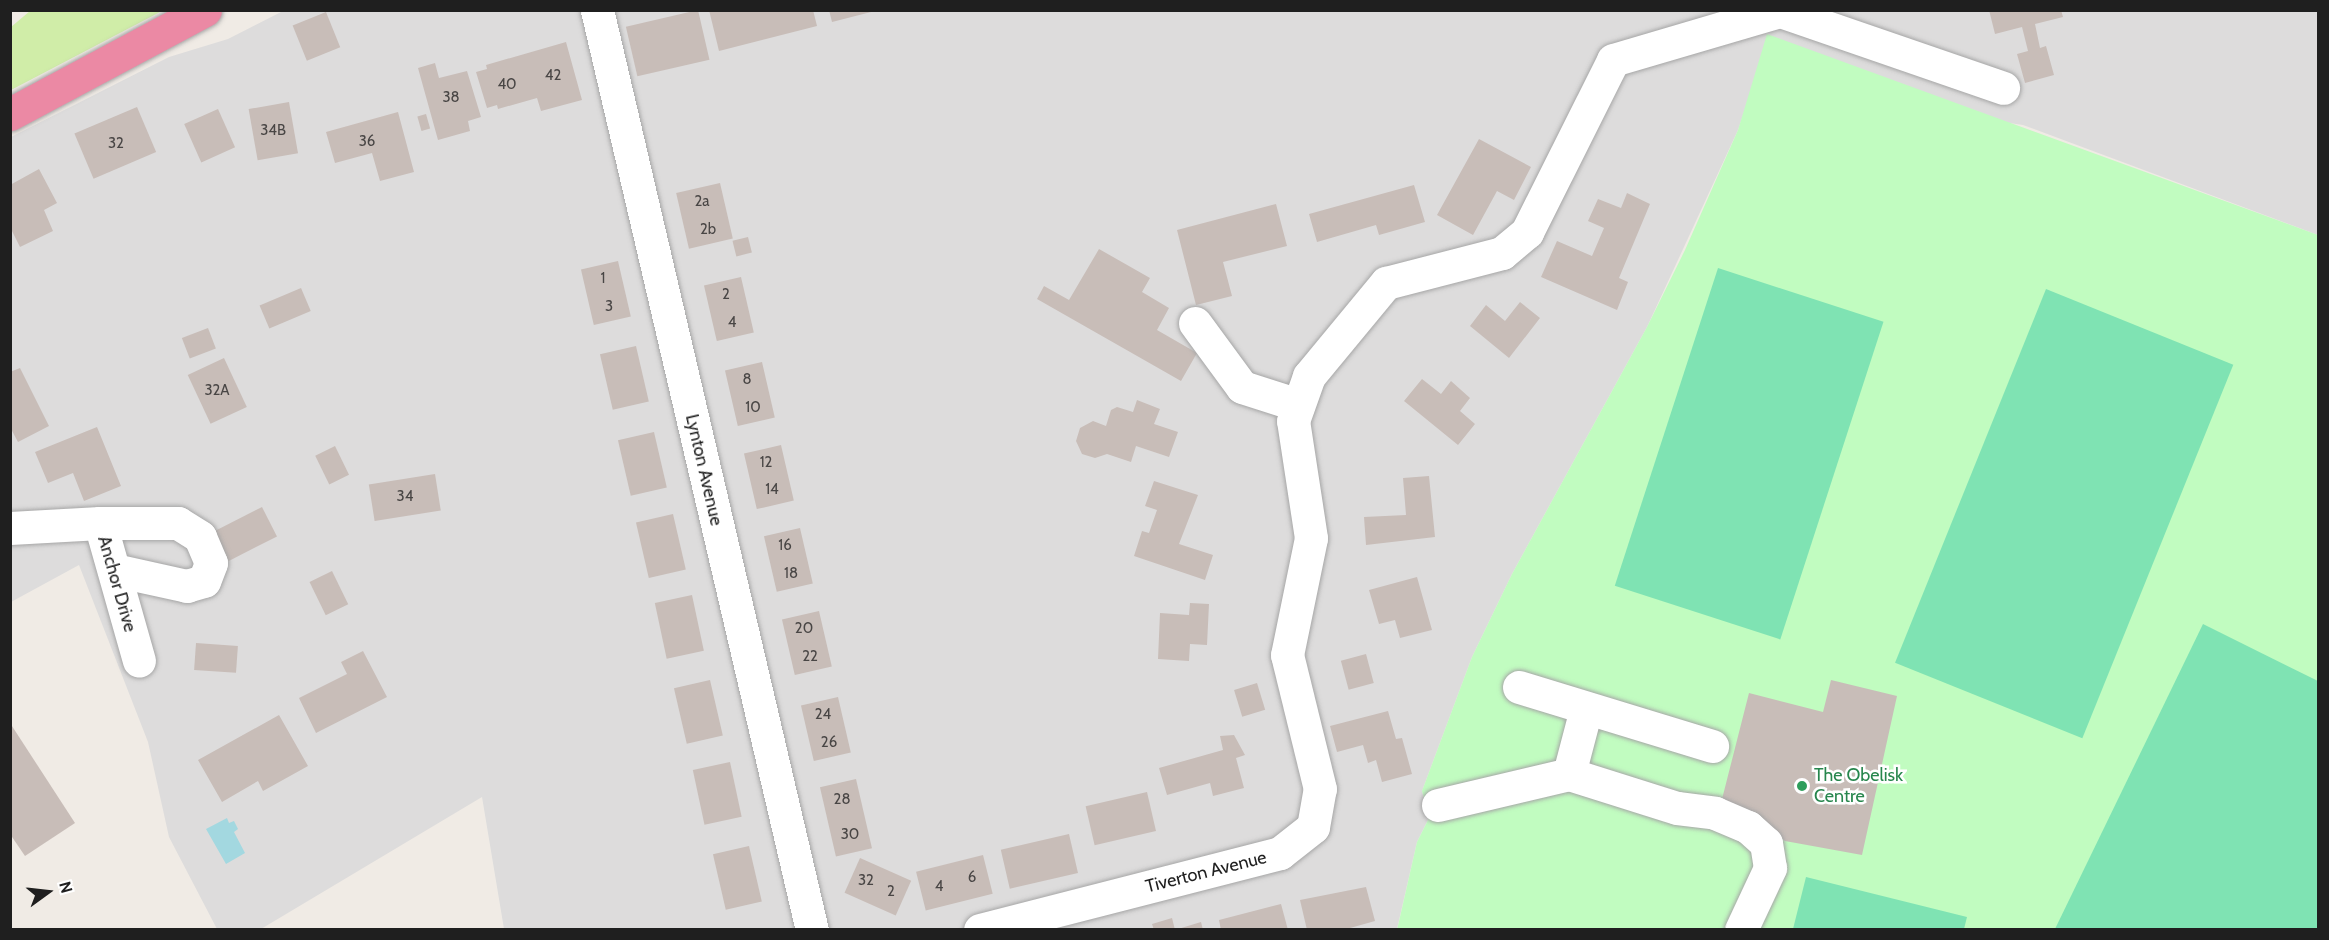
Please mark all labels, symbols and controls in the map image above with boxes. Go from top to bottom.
house number: 42 [545,67,561,85]
house number: 40 [497,76,517,94]
house number: 38 [442,89,460,107]
house number: 34B [260,122,286,140]
house number: 36 [359,133,375,151]
house number: 32 [108,135,124,153]
house number: 2a [694,193,710,211]
house number: 2b [700,221,716,239]
house number: 1 [601,270,605,288]
house number: 2 [722,286,730,304]
house number: 3 [605,298,613,316]
house number: 4 [728,314,736,332]
house number: 8 [742,371,752,389]
house number: 32A [204,382,230,400]
house number: 10 [745,399,761,417]
street label: Lynton Avenue [681,412,727,528]
house number: 12 [760,454,772,472]
house number: 14 [765,481,779,499]
house number: 34 [397,488,413,506]
street label: Anchor Drive [93,533,141,635]
house number: 16 [778,537,792,555]
house number: 18 [784,565,798,583]
house number: 20 [795,620,813,638]
house number: 22 [802,648,818,666]
house number: 24 [815,706,831,724]
house number: 26 [821,734,837,752]
place label: The Obelisk Centre [1814,765,1903,808]
marker: The Obelisk Centre [1795,779,1809,793]
house number: 28 [834,791,850,809]
house number: 30 [841,826,859,844]
street label: Tiverton Avenue [1143,847,1269,897]
north arrow [18,862,78,922]
house number: 6 [968,869,976,887]
house number: 32 [858,872,874,890]
house number: 4 [935,878,943,896]
text: N [55,879,77,895]
house number: 2 [887,883,895,901]

